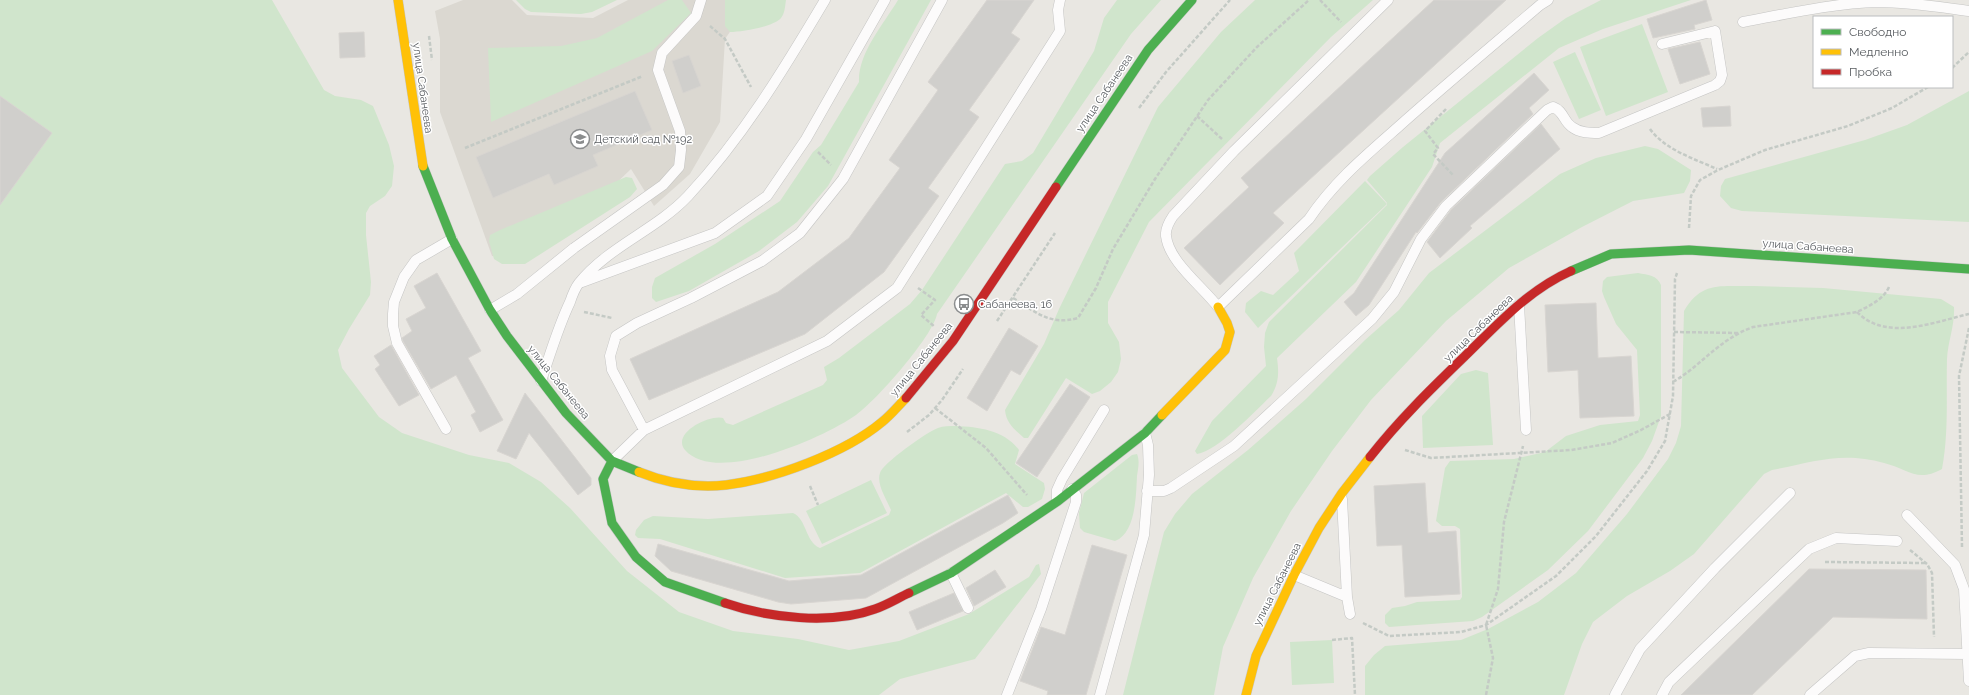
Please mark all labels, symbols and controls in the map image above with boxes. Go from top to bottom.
legend [1813,16,1953,88]
text: Свободно [1849,25,1906,39]
street label: улица Сабанеева [410,42,435,134]
text: Медленно [1849,45,1908,59]
street label: улица Сабанеева [1073,52,1135,135]
text: Пробка [1849,65,1892,79]
school or university icon: Детский сад №192 [569,128,591,150]
place label: Детский сад №192 [594,133,692,146]
street label: улица Сабанеева [1762,237,1854,256]
street label: улица Сабанеева [1441,292,1516,365]
bus stop icon: Сабанеева, 16 [953,293,975,315]
place label: Сабанеева, 16 [978,298,1052,311]
street label: улица Сабанеева [888,320,955,399]
street label: улица Сабанеева [525,343,592,422]
street label: улица Сабанеева [1251,541,1304,628]

